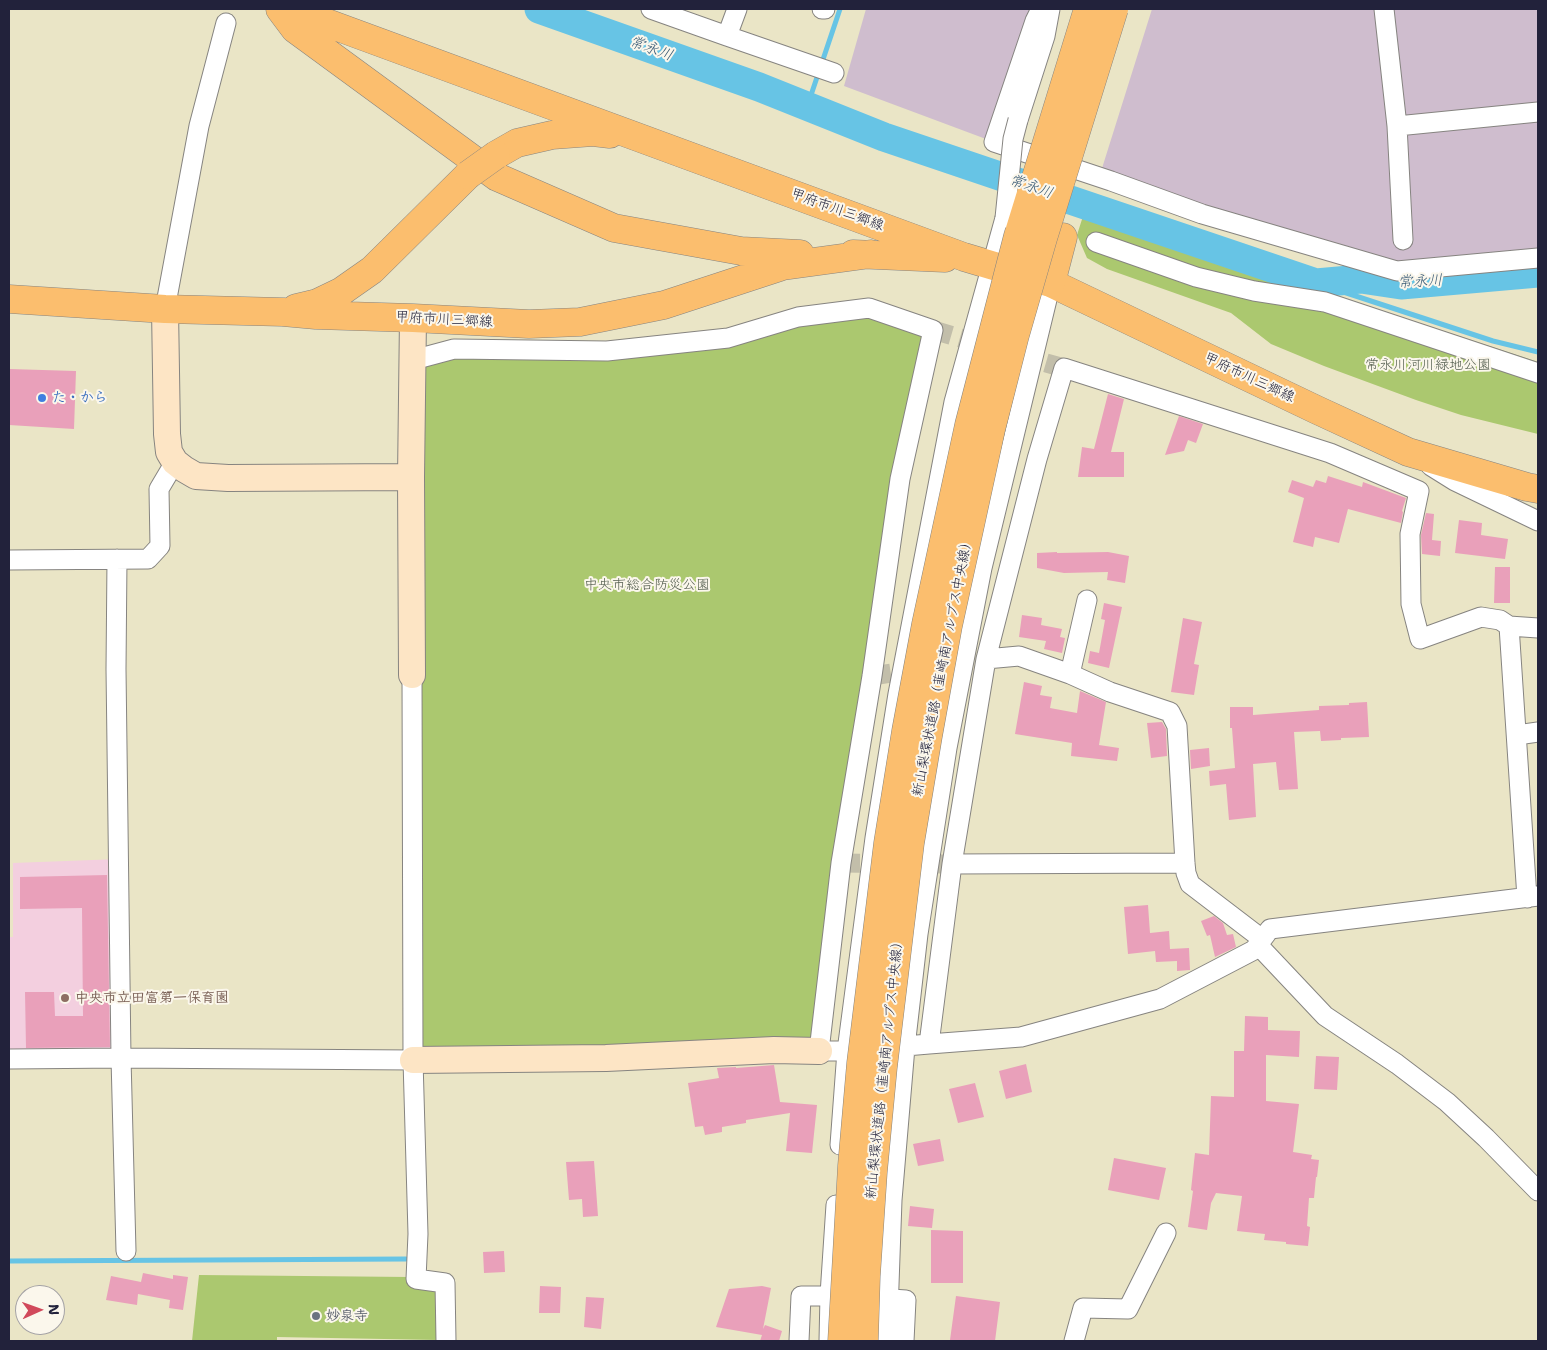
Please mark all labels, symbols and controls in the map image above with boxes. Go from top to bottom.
water label: 常永川 [627,33,675,65]
water label: 常永川 [1007,171,1055,203]
street label: 甲府市川三郷線 [788,185,886,235]
water label: 常永川 [1397,272,1443,292]
street label: 甲府市川三郷線 [395,309,493,331]
street label: 甲府市川三郷線 [1201,350,1297,406]
park label: 常永川河川緑地公園 [1365,357,1491,373]
place label: た・から [52,390,108,406]
marker: た・から [36,392,48,404]
street label: 新山梨環状道路（韮崎南アルプス中央線） [909,534,977,798]
park label: 中央市総合防災公園 [584,577,710,593]
street label: 新山梨環状道路（韮崎南アルプス中央線） [863,934,907,1200]
place label: 中央市立田富第一保育園 [75,990,229,1006]
marker: 中央市立田富第一保育園 [59,992,71,1004]
north arrow [15,1285,65,1335]
text: N [45,1304,63,1315]
place label: 妙泉寺 [326,1308,368,1324]
marker: 妙泉寺 [310,1310,322,1322]

